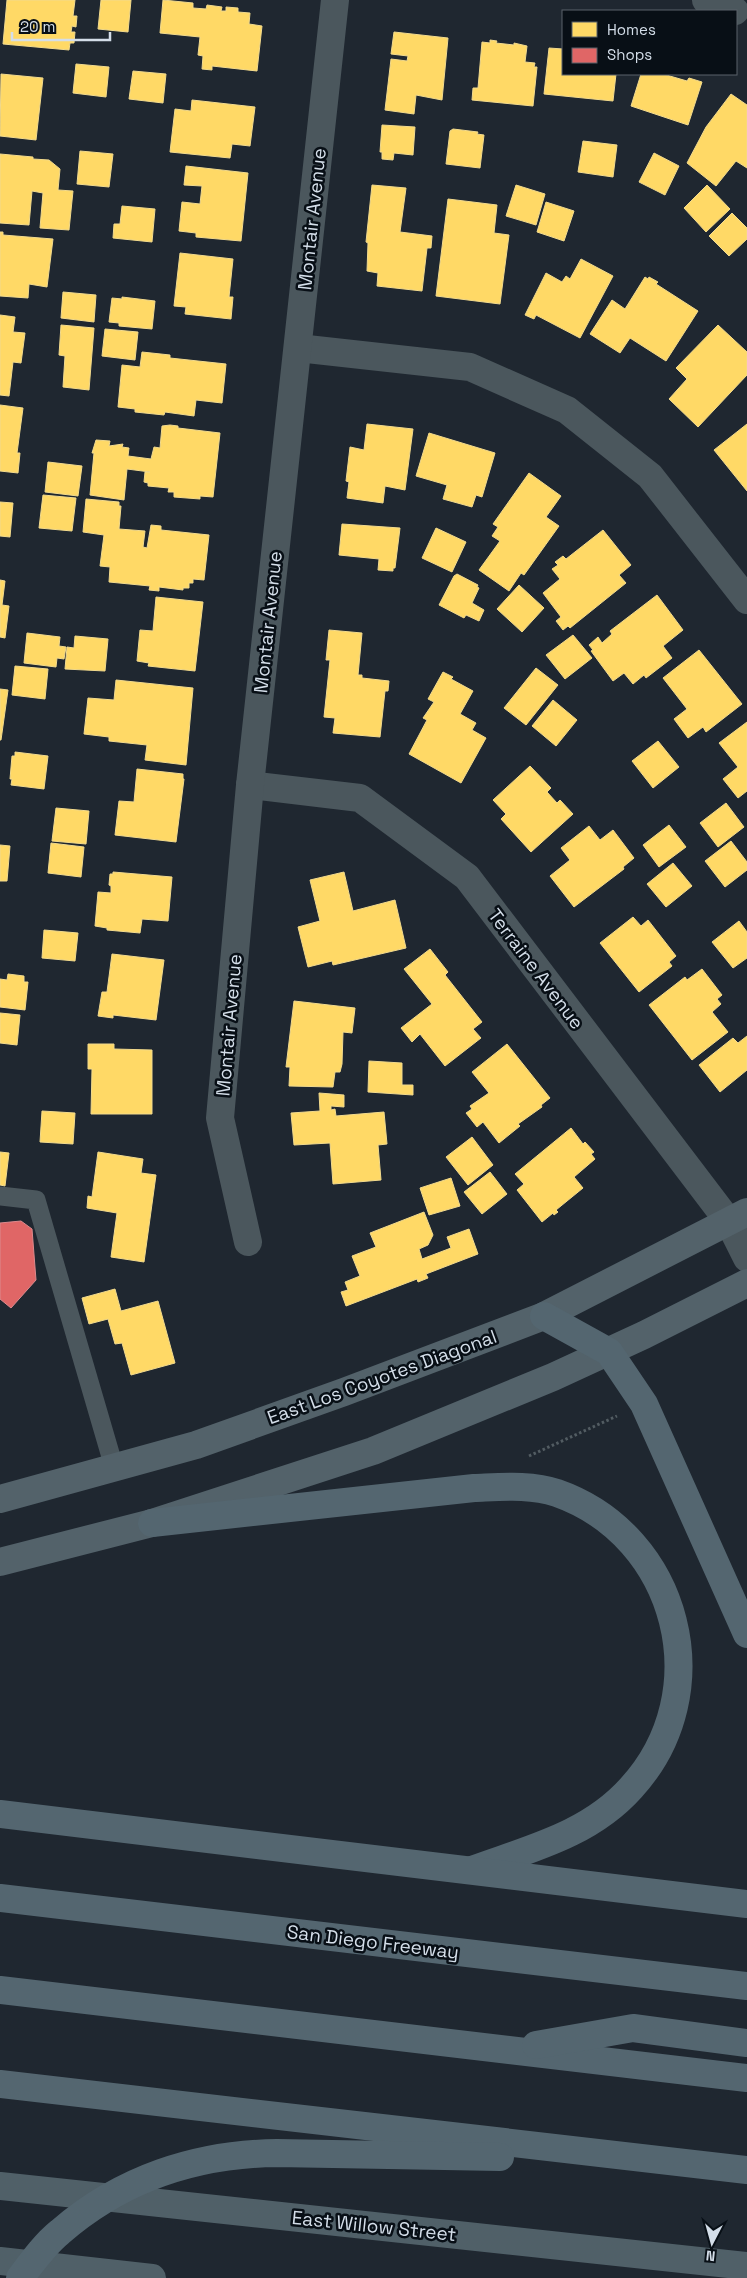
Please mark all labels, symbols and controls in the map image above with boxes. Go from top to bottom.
scale bar [12,10,110,42]
legend [562,10,737,75]
text: 20 m [20,17,55,36]
text: Homes [607,20,656,39]
text: Shops [607,45,652,64]
street label: Montair Avenue [292,147,332,291]
street label: Montair Avenue [248,550,288,694]
street label: Terraine Avenue [482,904,590,1034]
street label: Montair Avenue [210,953,248,1097]
street label: East Los Coyotes Diagonal [264,1324,500,1430]
street label: San Diego Freeway [286,1919,460,1965]
street label: East Willow Street [291,2205,457,2247]
north arrow [687,2218,737,2268]
text: N [705,2246,716,2265]

